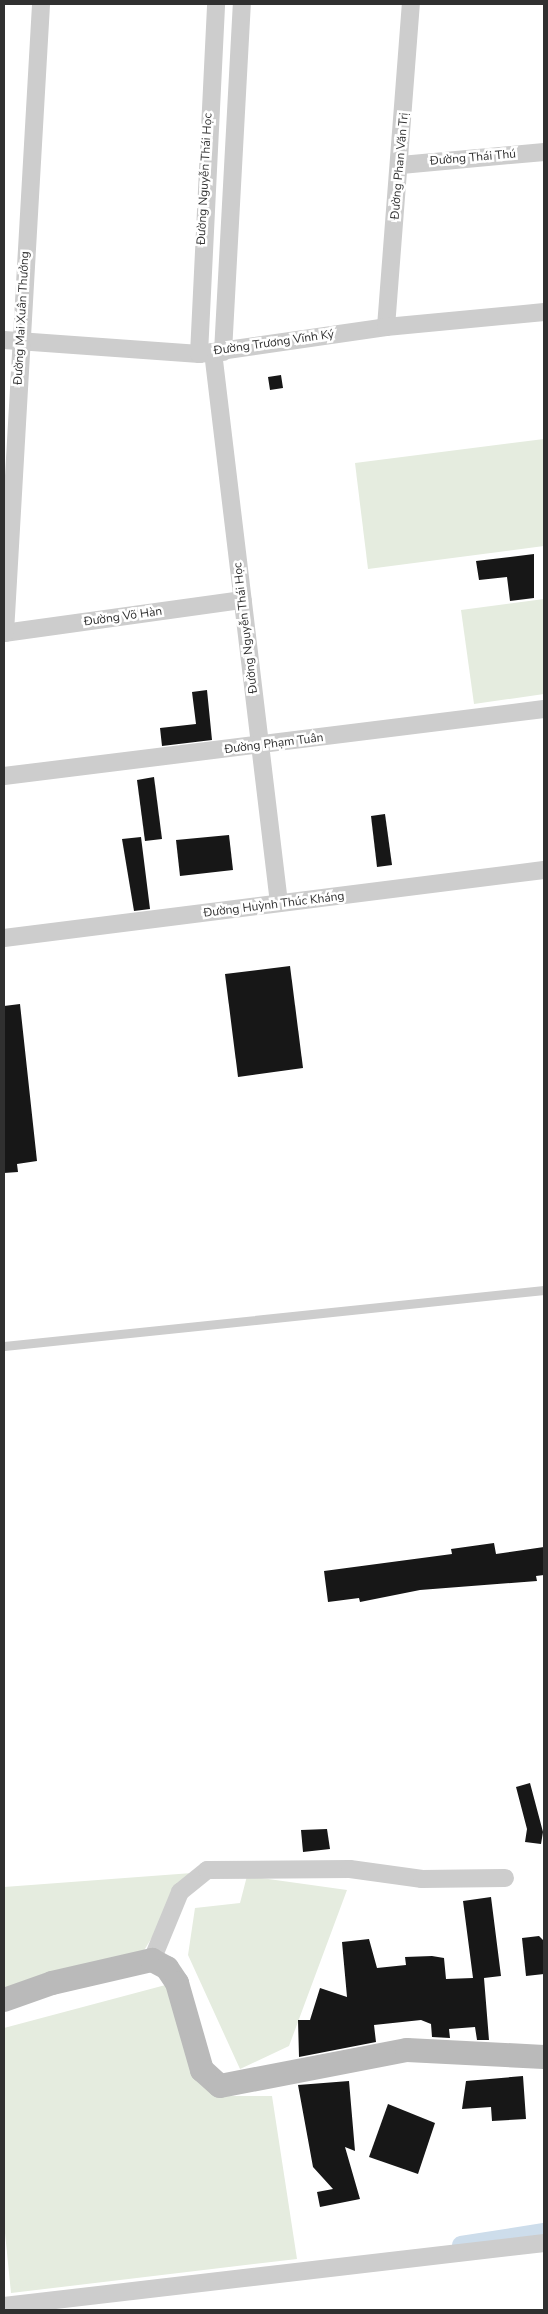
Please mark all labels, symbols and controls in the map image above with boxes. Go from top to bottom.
street label: Đường Phan Văn Trị [388,112,412,220]
street label: Đường Nguyễn Thái Học [194,113,216,245]
street label: Đường Thái Thú [429,147,517,169]
street label: Đường Mai Xuân Thưởng [11,251,33,385]
street label: Đường Trương Vĩnh Ký [213,327,335,359]
street label: Đường Nguyễn Thái Học [231,562,261,694]
street label: Đường Võ Hàn [83,604,163,630]
street label: Đường Phạm Tuân [224,731,324,757]
street label: Đường Huỳnh Thúc Kháng [203,889,345,921]

